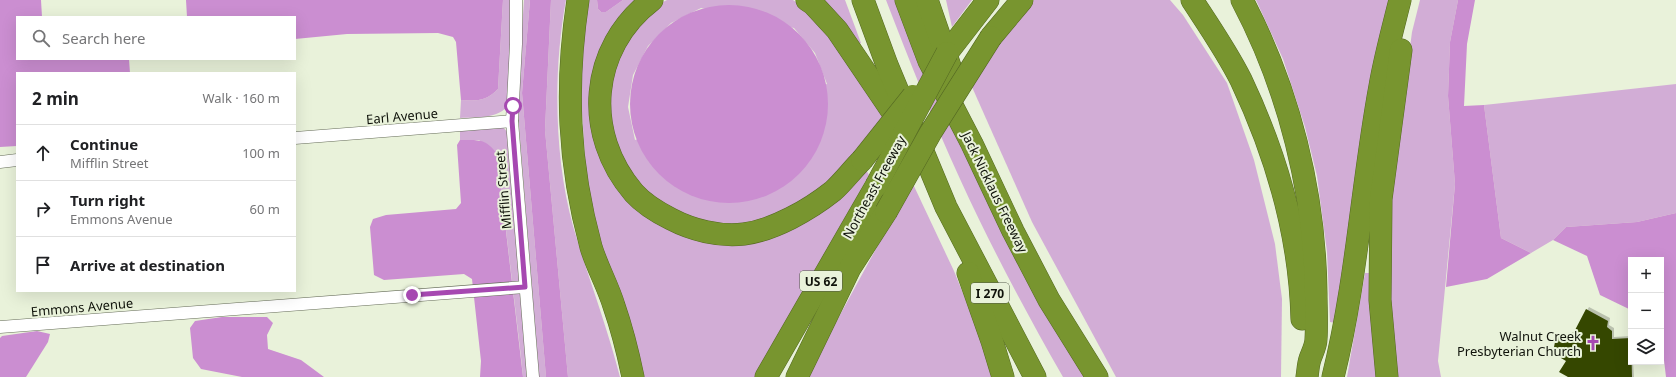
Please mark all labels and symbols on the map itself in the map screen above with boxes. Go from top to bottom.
route start [504,97,522,115]
street label: Earl Avenue [365,104,439,128]
street label: Jack Nicklaus Freeway [957,127,1032,256]
street label: Northeast Freeway [838,132,910,242]
street label: Mifflin Street [491,150,515,230]
road number: US 62 [800,271,842,291]
road number: I 270 [971,283,1009,303]
route end [403,286,421,304]
street label: Emmons Avenue [30,294,134,320]
place label: Walnut Creek Presbyterian Church [1457,327,1581,360]
church icon: Walnut Creek Presbyterian Church [1584,334,1602,352]

